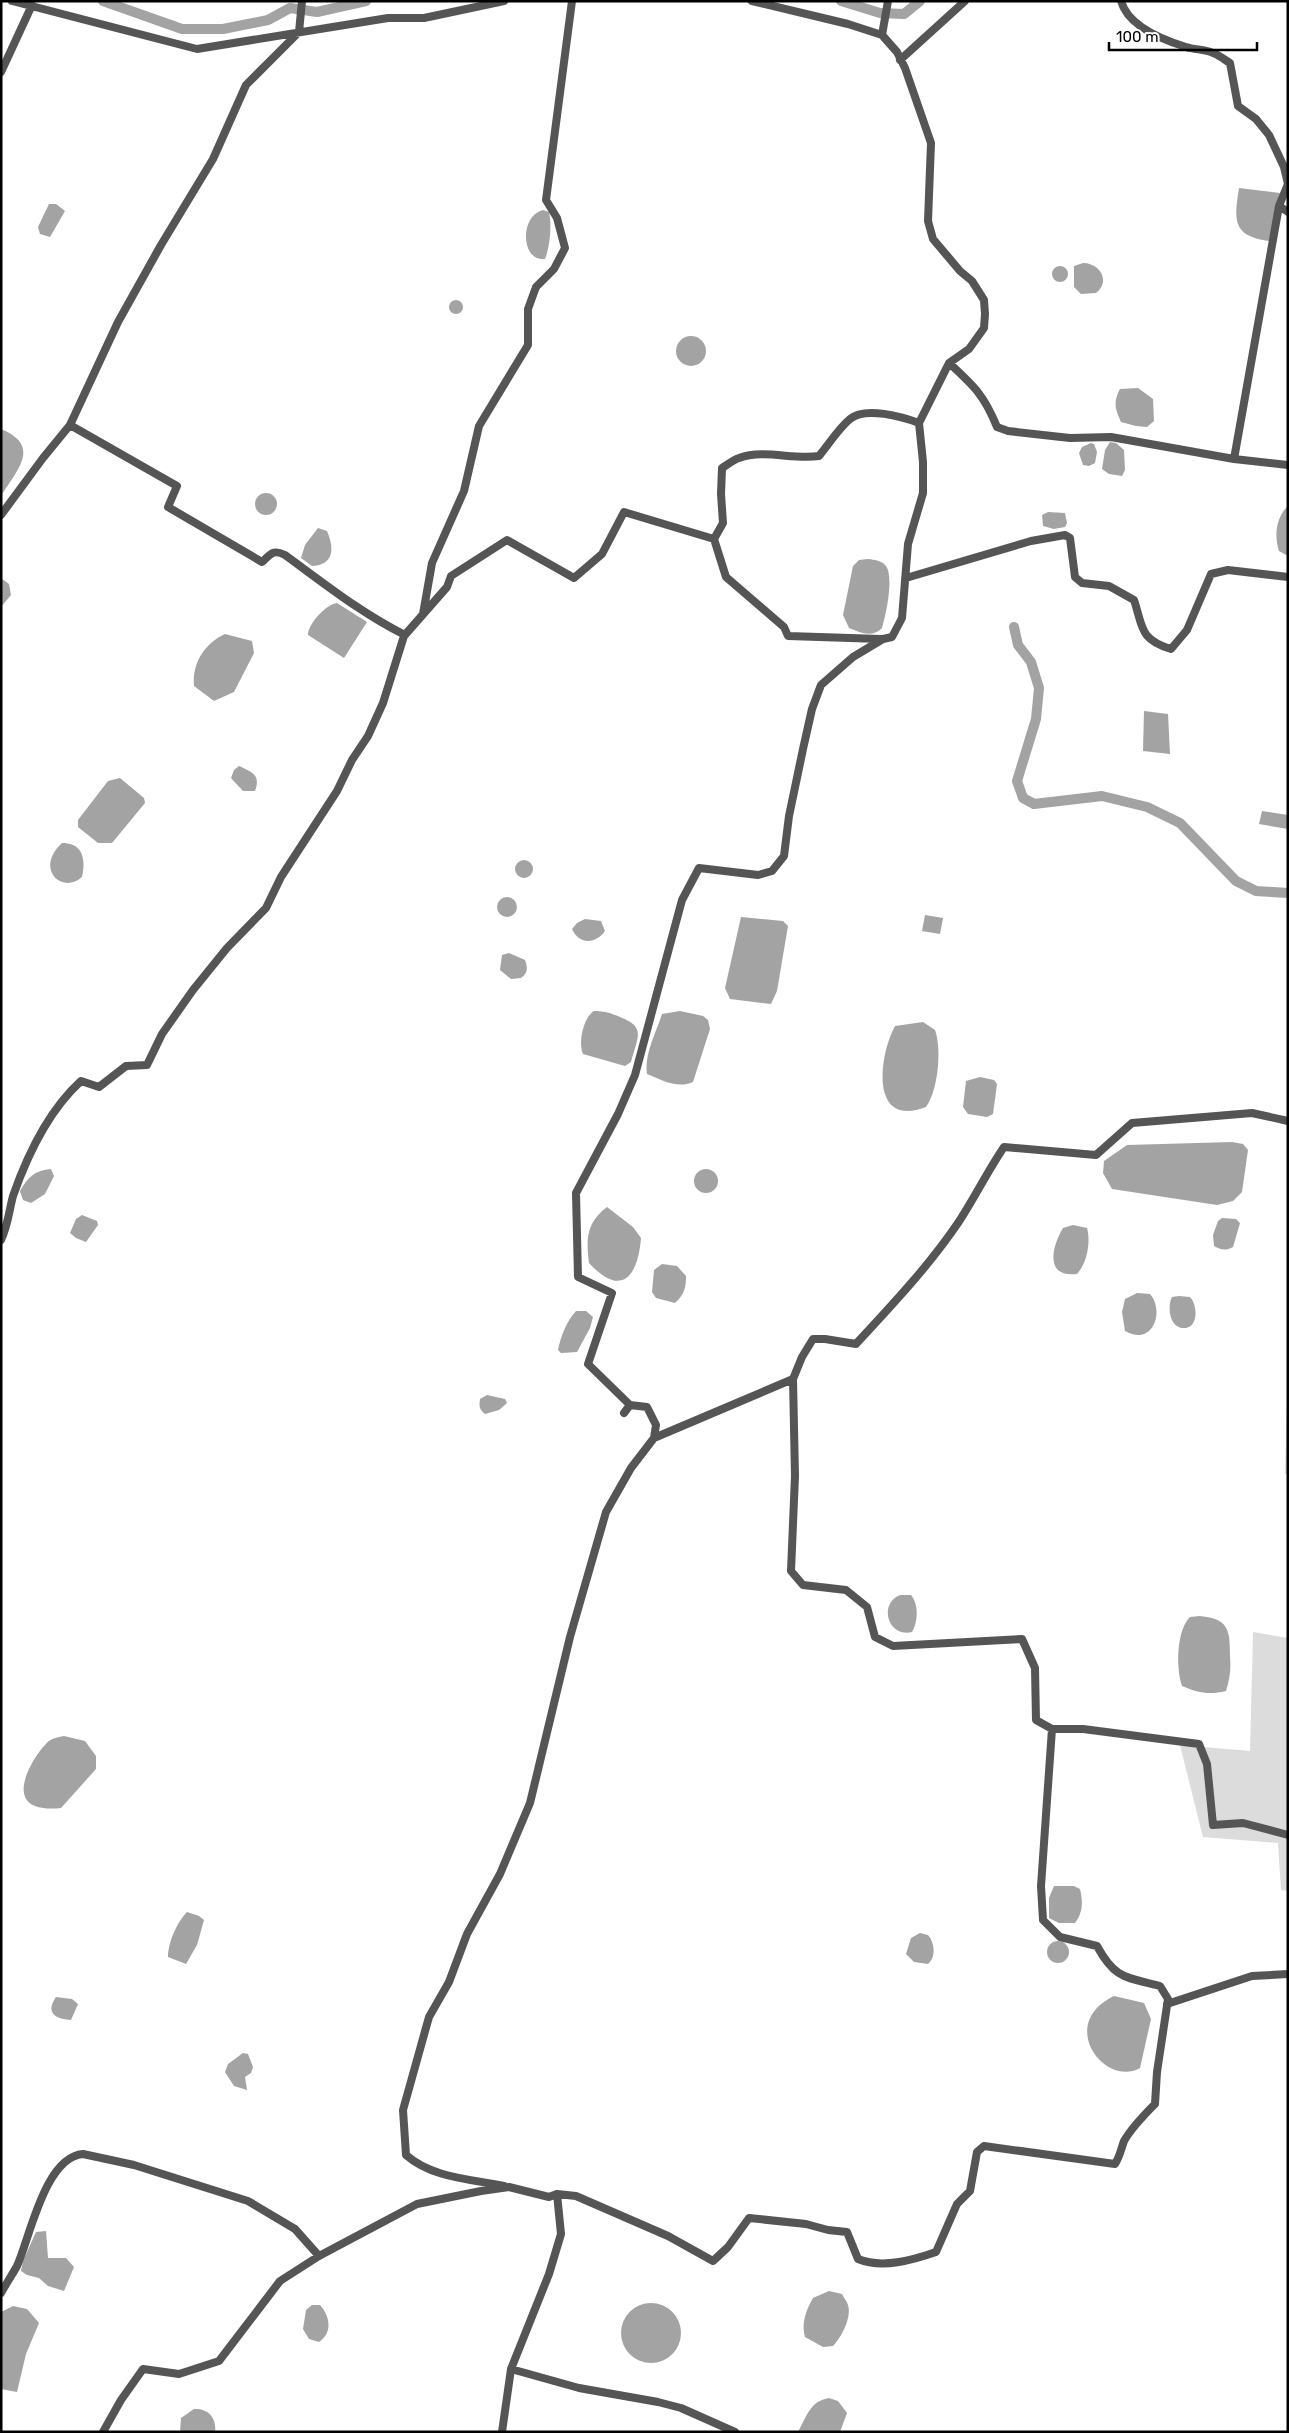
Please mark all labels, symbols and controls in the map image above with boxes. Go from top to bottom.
scale bar [1109,20,1256,52]
text: 100 m [1116,28,1158,46]

